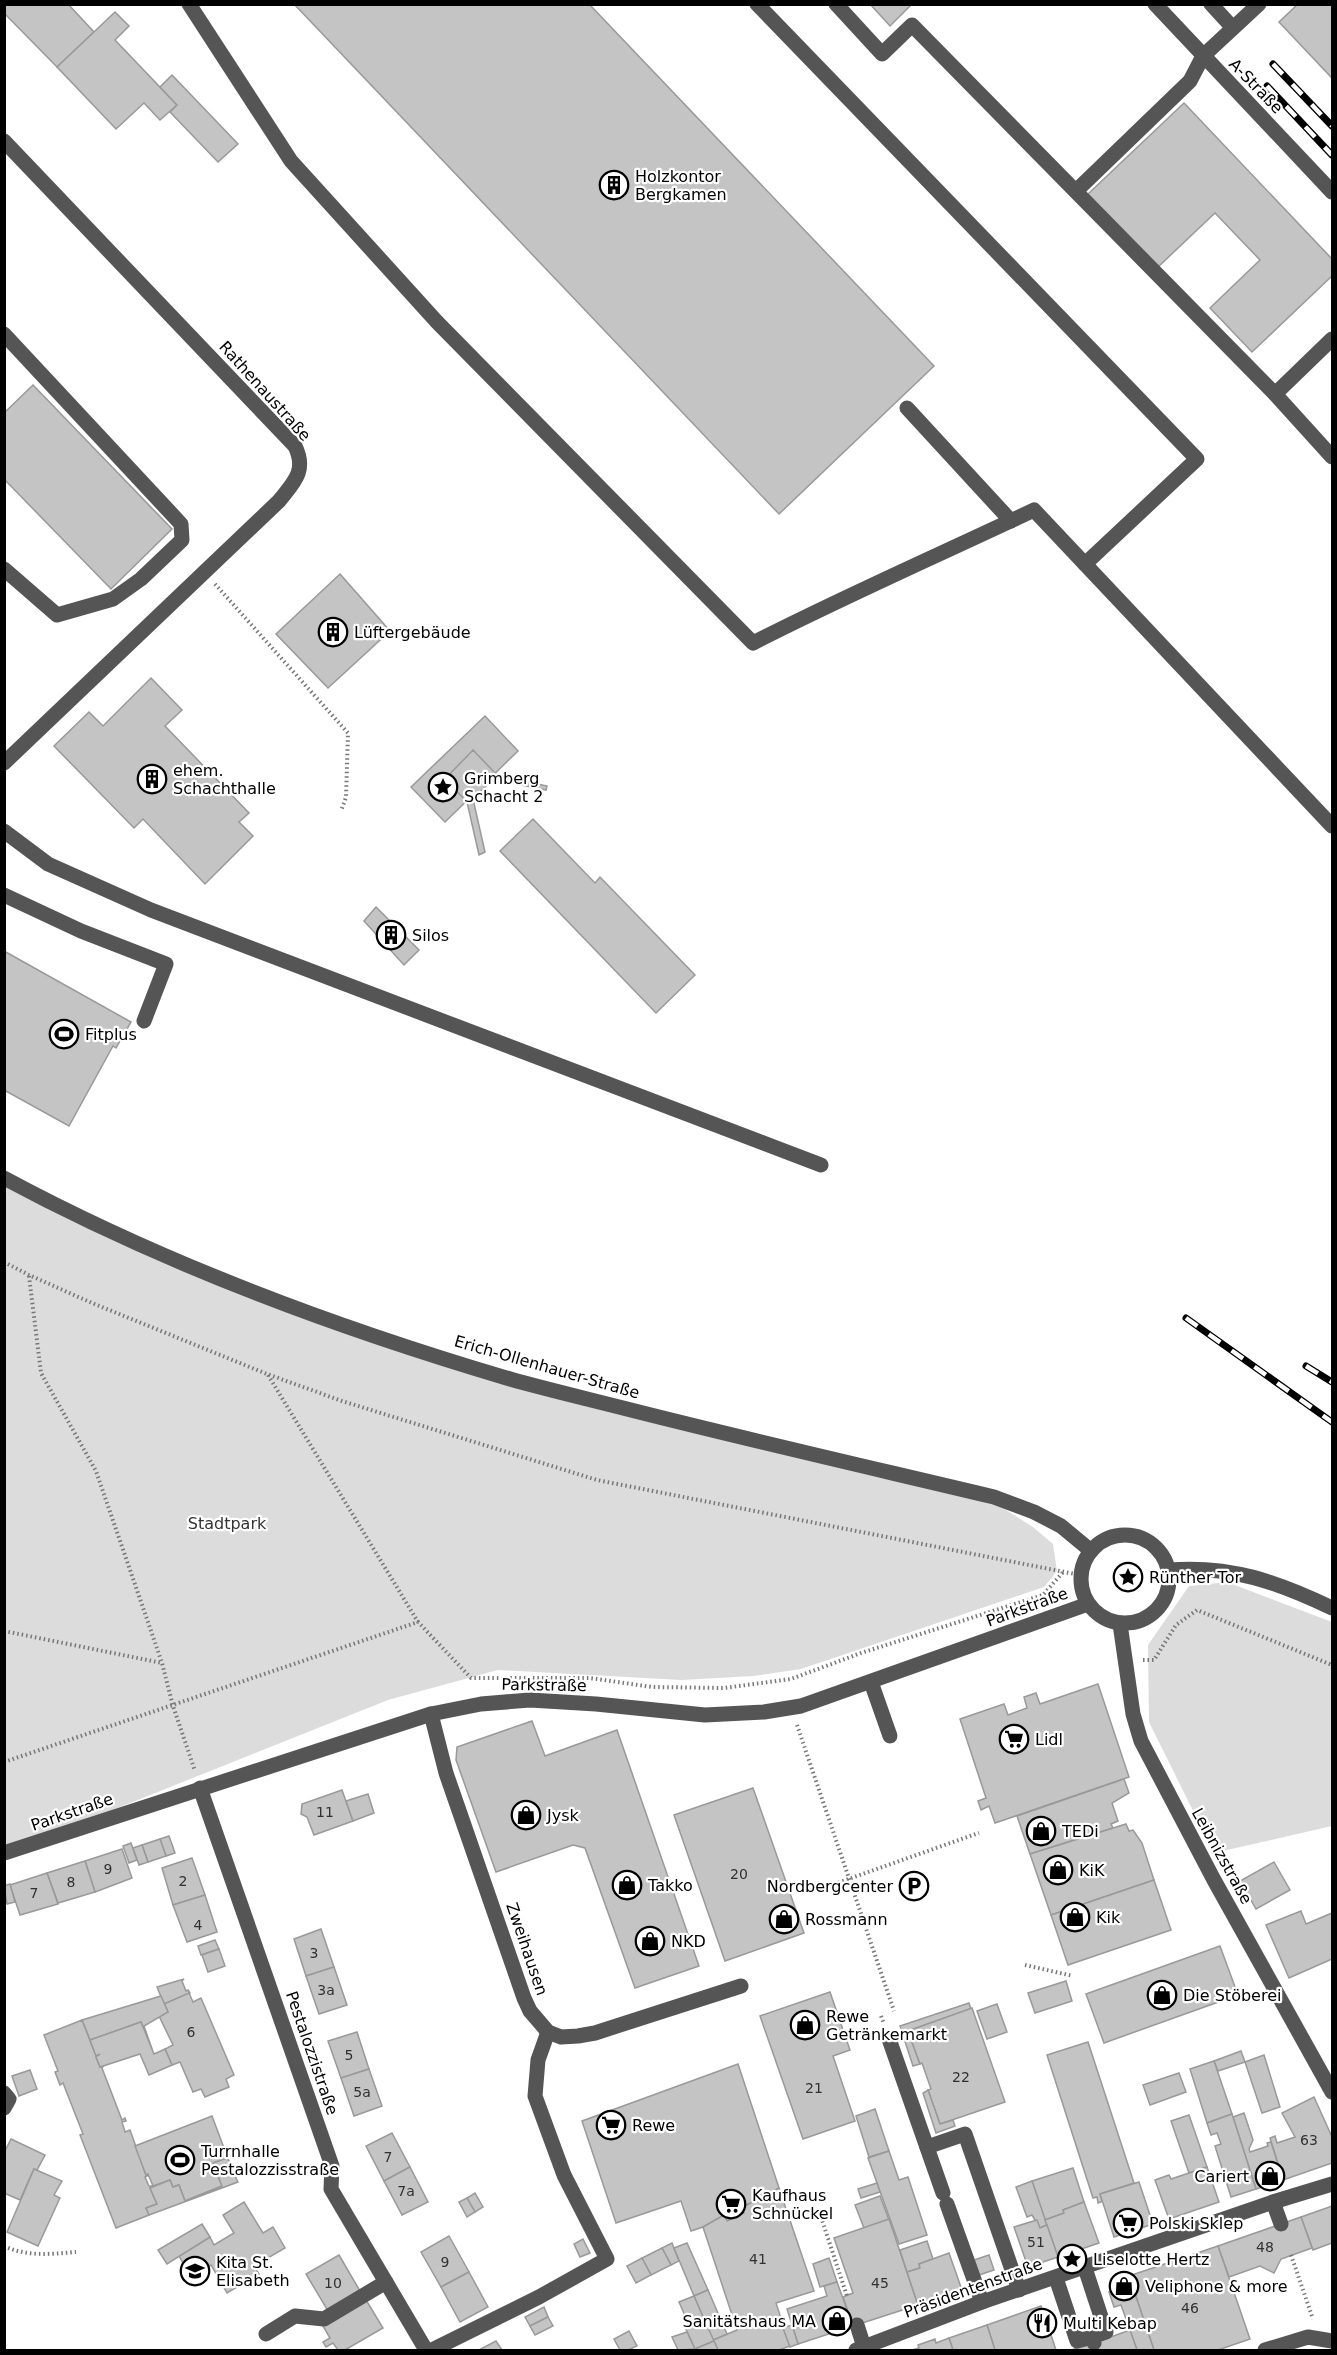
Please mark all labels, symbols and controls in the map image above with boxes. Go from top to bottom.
street label: A-Straße [1225,55,1287,117]
place label: Holzkontor Bergkamen [635,167,727,204]
building icon: Holzkontor Bergkamen [598,169,630,201]
street label: Rathenaustraße [215,337,315,445]
building icon: Lüftergebäude [317,616,349,648]
place label: Lüftergebäude [354,623,471,642]
place label: ehem. Schachthalle [173,761,276,798]
building icon: ehem. Schachthalle [136,763,168,795]
place label: Grimberg Schacht 2 [464,769,543,806]
place icon: Grimberg Schacht 2 [427,771,459,803]
building icon: Silos [375,919,407,951]
place label: Silos [412,926,449,945]
sports icon: Fitplus [48,1018,80,1050]
place label: Fitplus [85,1025,137,1044]
street label: Erich-Ollenhauer-Straße [452,1331,642,1403]
park label: Stadtpark [188,1514,267,1533]
place icon: Rünther Tor [1112,1561,1144,1593]
place label: Rünther Tor [1149,1568,1241,1587]
street label: Parkstraße [984,1583,1070,1631]
street label: Parkstraße [501,1675,587,1695]
supermarket icon: Lidl [998,1723,1030,1755]
place label: Lidl [1035,1730,1063,1749]
street label: Parkstraße [28,1789,116,1835]
shop icon: Jysk [510,1799,542,1831]
house number: 11 [316,1804,334,1820]
street label: Leibnizstraße [1188,1805,1256,1907]
place label: Jysk [546,1806,580,1825]
shop icon: TEDi [1025,1815,1057,1847]
place label: TEDi [1061,1822,1099,1841]
shop icon: KiK [1042,1854,1074,1886]
house number: 9 [104,1861,112,1877]
place label: KiK [1079,1861,1105,1880]
house number: 20 [730,1866,748,1882]
shop icon: Takko [611,1869,643,1901]
parking icon: Nordbergcenter [898,1870,930,1902]
house number: 2 [179,1873,187,1889]
house number: 8 [67,1874,75,1890]
place label: Takko [647,1876,693,1895]
place label: Nordbergcenter [767,1877,893,1896]
house number: 7 [30,1885,38,1901]
street label: Zweihausen [502,1900,552,1998]
shop icon: Kik [1059,1901,1091,1933]
shop icon: Rossmann [768,1903,800,1935]
place label: Kik [1096,1908,1121,1927]
place label: Rossmann [805,1910,888,1929]
house number: 4 [194,1917,203,1933]
shop icon: NKD [634,1925,666,1957]
place label: NKD [671,1932,706,1951]
house number: 3 [310,1945,318,1961]
shop icon: Die Stöberei [1146,1979,1178,2011]
house number: 3a [317,1982,335,1998]
place label: Die Stöberei [1183,1986,1281,2005]
street label: Pestalozzistraße [282,1989,342,2117]
place label: Rewe Getränkemarkt [826,2007,947,2044]
shop icon: Rewe Getränkemarkt [789,2009,821,2041]
house number: 6 [187,2024,196,2040]
house number: 5 [345,2047,353,2063]
house number: 22 [952,2069,970,2085]
house number: 21 [805,2080,823,2096]
house number: 5a [353,2084,371,2100]
supermarket icon: Rewe [595,2109,627,2141]
place label: Rewe [632,2116,675,2135]
house number: 63 [1300,2132,1318,2148]
place label: Turrnhalle Pestalozzisstraße [200,2142,339,2179]
sports icon: Turrnhalle Pestalozzisstraße [164,2144,196,2176]
house number: 7 [384,2149,392,2165]
shop icon: Cariert [1254,2160,1286,2192]
place label: Cariert [1194,2167,1249,2186]
house number: 7a [397,2183,415,2199]
place label: Kaufhaus Schnückel [752,2186,833,2223]
supermarket icon: Kaufhaus Schnückel [715,2188,747,2220]
supermarket icon: Polski Sklep [1112,2207,1144,2239]
place label: Polski Sklep [1149,2214,1243,2233]
house number: 51 [1027,2234,1045,2250]
house number: 48 [1256,2239,1274,2255]
place icon: Liselotte Hertz [1056,2243,1088,2275]
place label: Liselotte Hertz [1093,2250,1209,2269]
house number: 41 [749,2251,767,2267]
place label: Kita St. Elisabeth [216,2253,290,2290]
house number: 9 [441,2254,449,2270]
street label: Präsidentenstraße [901,2254,1045,2322]
school or university icon: Kita St. Elisabeth [179,2255,211,2287]
shop icon: Veliphone & more [1108,2270,1140,2302]
house number: 10 [324,2275,342,2291]
house number: 45 [871,2275,889,2291]
place label: Veliphone & more [1145,2277,1288,2296]
house number: 46 [1181,2300,1199,2316]
shop icon: Sanitätshaus MA [821,2305,853,2337]
restaurant icon: Multi Kebap [1026,2307,1058,2339]
place label: Sanitätshaus MA [683,2312,816,2331]
place label: Multi Kebap [1063,2314,1157,2333]

